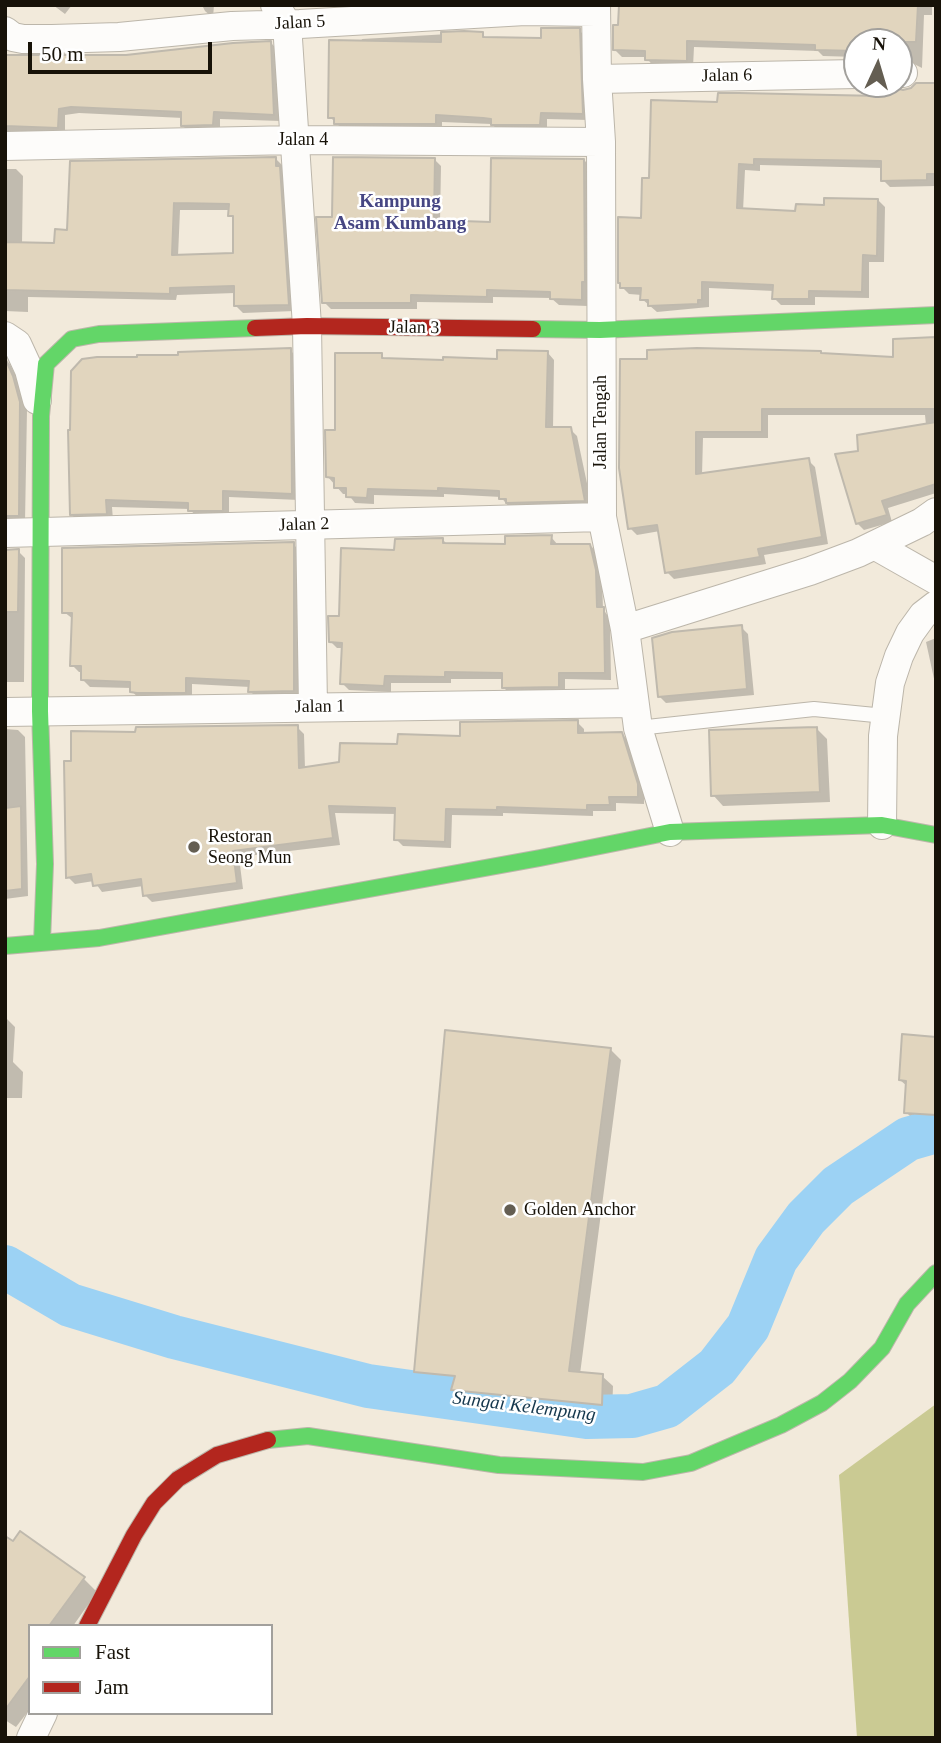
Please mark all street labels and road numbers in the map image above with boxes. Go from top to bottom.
street label: Jalan 5 [274,11,326,35]
street label: Jalan 6 [702,65,752,87]
street label: Jalan 4 [278,129,328,151]
street label: Jalan 3 [389,317,439,339]
street label: Jalan Tengah [590,375,612,469]
street label: Jalan 2 [278,513,330,537]
street label: Jalan 1 [295,696,345,718]

